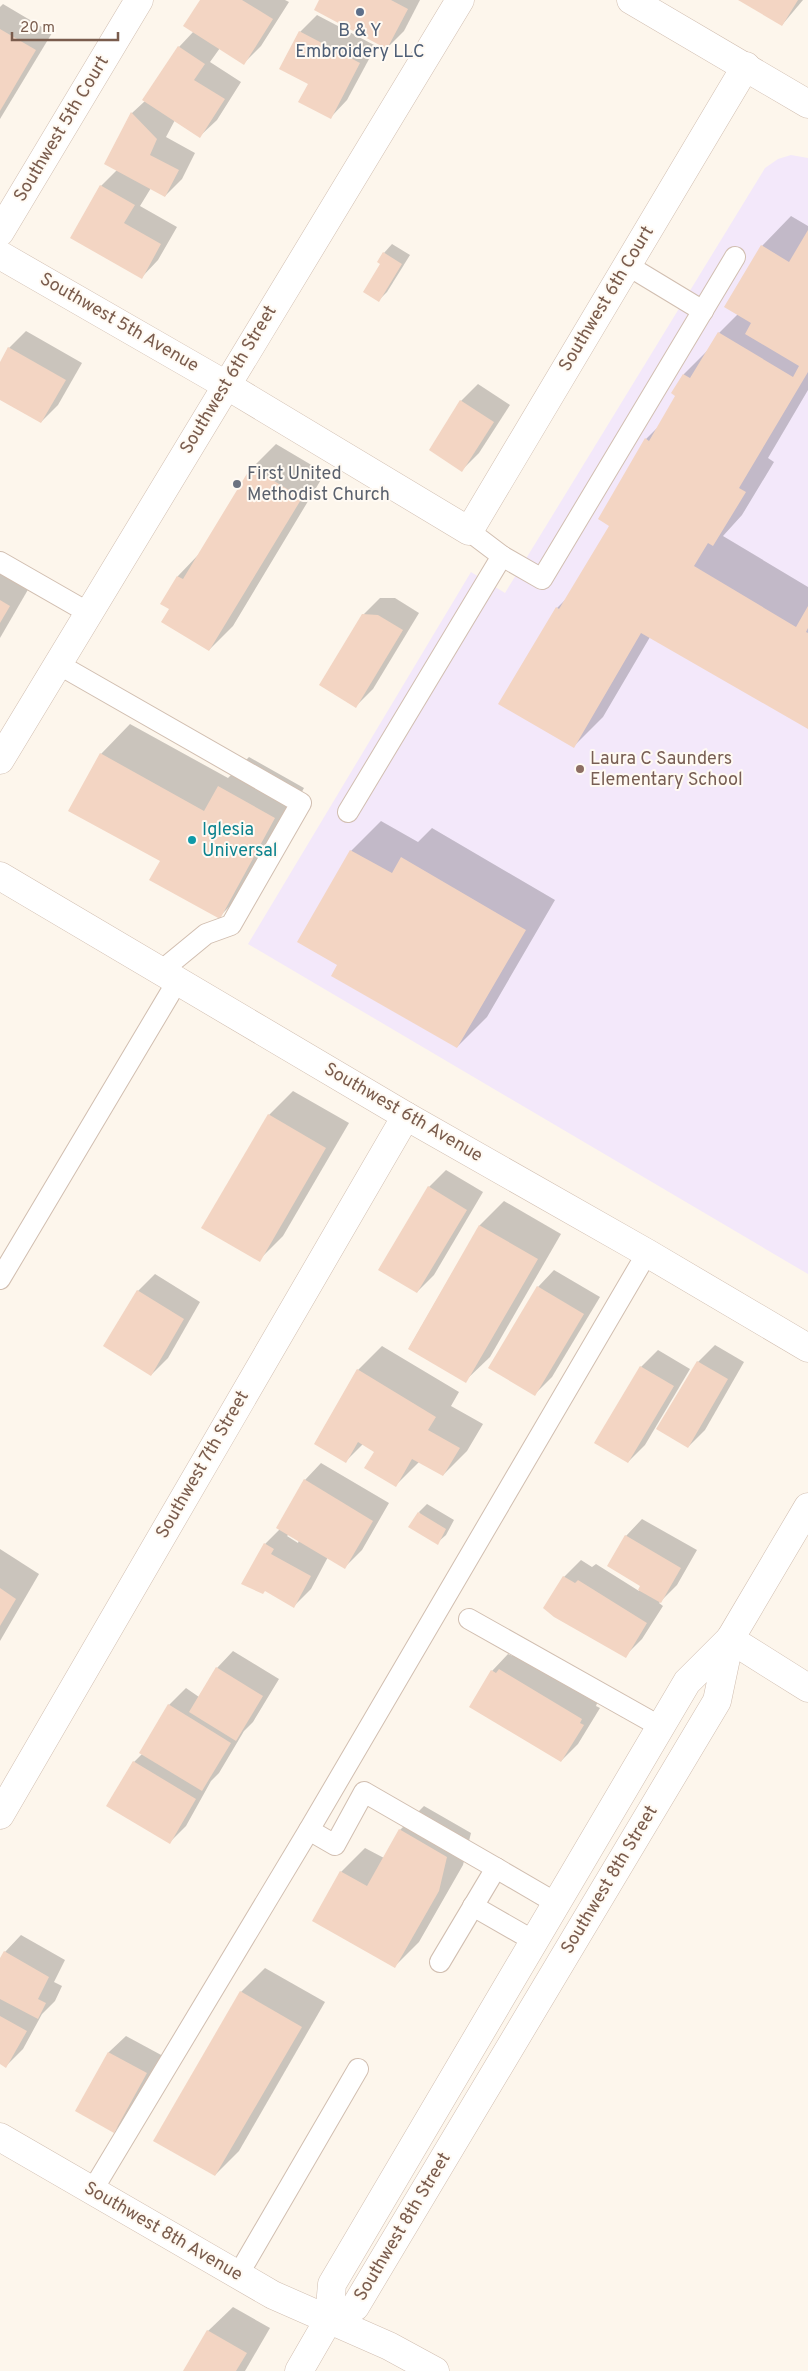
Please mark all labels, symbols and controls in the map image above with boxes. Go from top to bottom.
marker: B & Y Embroidery LLC [354,6,366,18]
scale bar [12,10,119,42]
text: 20 m [20,19,55,38]
place label: B & Y Embroidery LLC [295,20,425,64]
street label: Southwest 5th Court [9,52,115,206]
street label: Southwest 6th Court [554,222,660,376]
street label: Southwest 5th Avenue [35,268,203,378]
street label: Southwest 6th Street [175,301,283,459]
place label: First United Methodist Church [247,463,390,507]
marker: First United Methodist Church [231,478,243,490]
place label: Laura C Saunders Elementary School [590,748,743,792]
marker: Laura C Saunders Elementary School [574,763,586,775]
place label: Iglesia Universal [202,819,277,863]
marker: Iglesia Universal [186,834,198,846]
street label: Southwest 6th Avenue [320,1058,486,1168]
street label: Southwest 7th Street [151,1387,255,1543]
street label: Southwest 8th Street [556,1801,664,1959]
street label: Southwest 8th Street [349,2148,457,2306]
street label: Southwest 8th Avenue [80,2177,246,2287]

